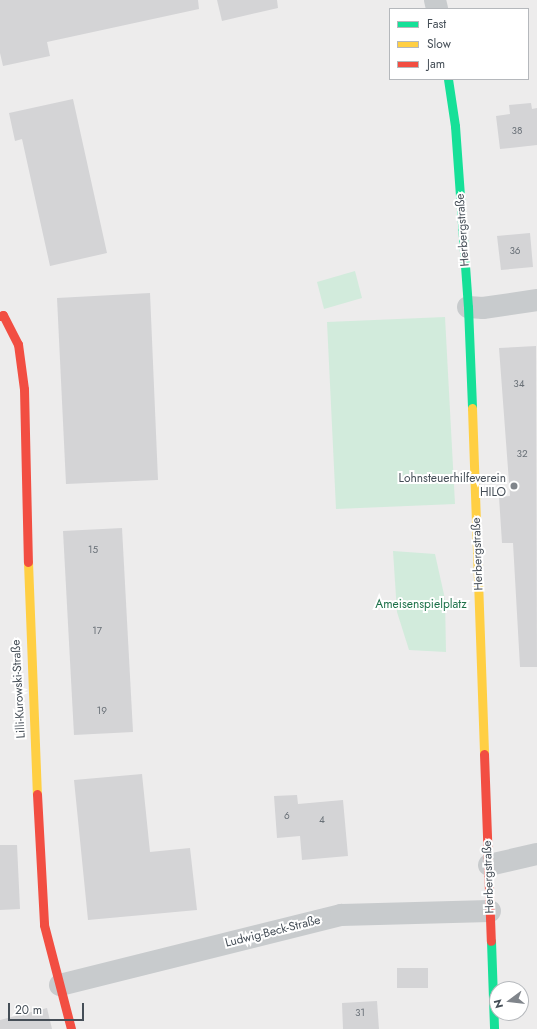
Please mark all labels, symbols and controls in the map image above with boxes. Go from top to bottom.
legend [389,8,529,80]
text: Fast [427,15,446,33]
text: Slow [427,35,451,53]
text: Jam [427,55,445,73]
house number: 38 [512,125,522,137]
street label: Herbergstraße [453,193,473,267]
house number: 36 [509,245,521,257]
house number: 34 [513,378,525,390]
house number: 32 [516,448,528,460]
place label: Lohnsteuerhilfeverein HILO [399,472,506,500]
marker: Lohnsteuerhilfeverein HILO [509,481,519,491]
street label: Herbergstraße [470,517,486,591]
house number: 15 [88,544,98,556]
park label: Ameisenspielplatz [375,598,467,612]
house number: 17 [92,625,102,637]
street label: Lilli-Kurowski-Straße [9,639,29,739]
house number: 19 [97,705,107,717]
house number: 6 [284,810,290,822]
house number: 4 [319,814,325,826]
street label: Herbergstraße [481,840,497,914]
street label: Ludwig-Beck-Straße [224,913,322,951]
north arrow [489,981,529,1021]
scale bar [10,995,86,1021]
text: N [490,998,507,1010]
text: 20 m [15,1001,42,1019]
house number: 31 [355,1007,365,1019]

